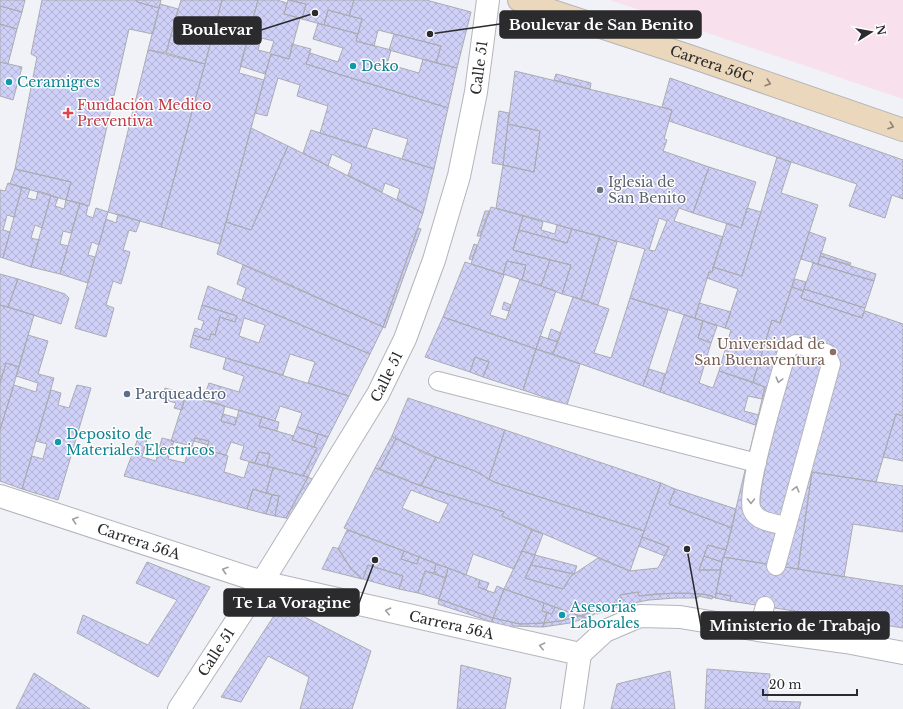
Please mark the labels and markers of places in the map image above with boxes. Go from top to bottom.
callout: Boulevar de San Benito [500,11,701,38]
callout: Boulevar [174,17,261,44]
place label: Deko [361,57,399,75]
marker: Deko [348,61,358,71]
place label: Ceramigres [17,73,100,91]
marker: Ceramigres [4,77,14,87]
place label: Fundación Medico Preventiva [77,96,212,130]
marker: Fundación Medico Preventiva [62,107,74,119]
place label: Iglesia de San Benito [608,173,686,207]
marker: Iglesia de San Benito [595,185,605,195]
place label: Universidad de San Buenaventura [694,335,825,369]
marker: Universidad de San Buenaventura [828,347,838,357]
place label: Parqueadero [135,385,226,403]
marker: Parqueadero [122,389,132,399]
place label: Deposito de Materiales Electricos [66,425,214,459]
marker: Deposito de Materiales Electricos [53,437,63,447]
callout: Te La Voragine [224,589,359,616]
place label: Asesorias Laborales [569,598,640,632]
marker: Asesorias Laborales [557,610,567,620]
callout: Ministerio de Trabajo [701,612,889,639]

